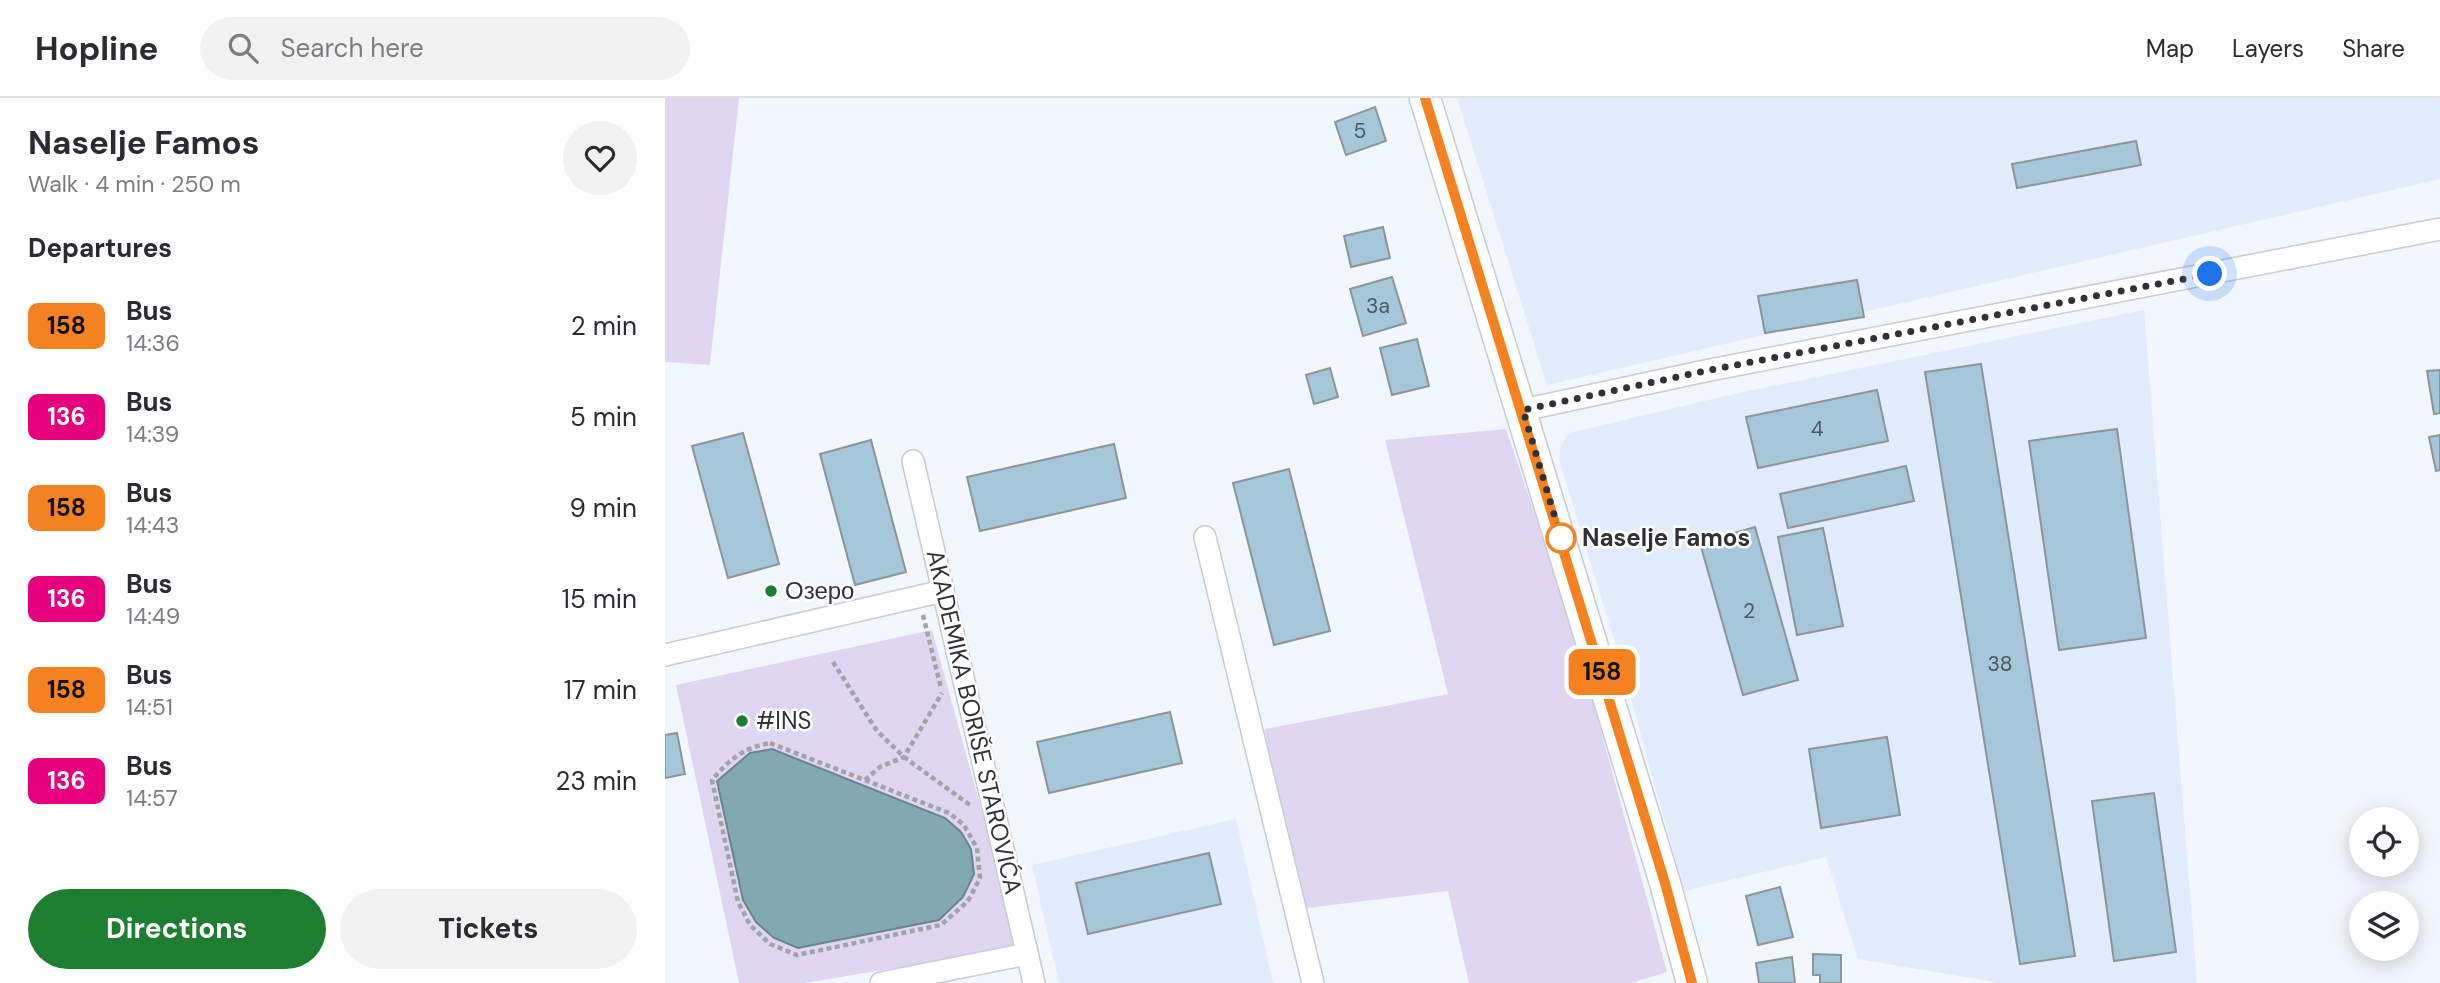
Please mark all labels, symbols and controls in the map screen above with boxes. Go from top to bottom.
search box [200,17,690,80]
text: Hopline [35,27,158,70]
icon: search [224,29,262,67]
text: Search here [280,31,424,65]
text: Map [2146,33,2194,64]
text: Layers [2232,33,2304,64]
text: Share [2342,33,2405,64]
house number: 5 [1354,117,1366,145]
text: Naselje Famos [28,121,259,164]
button: heart [563,121,637,195]
text: Walk · 4 min · 250 m [28,169,241,199]
text: Departures [28,231,172,265]
your location [2192,256,2227,291]
house number: 3a [1366,292,1390,320]
text: Bus [126,294,172,328]
text: 2 min [571,309,637,343]
text: 158 [47,310,86,341]
text: 14:36 [126,328,180,358]
text: Bus [126,385,172,419]
text: 5 min [570,400,637,434]
text: 136 [47,401,86,432]
house number: 4 [1811,415,1824,443]
text: 14:39 [126,419,179,449]
text: Bus [126,476,172,510]
text: 9 min [569,491,637,525]
text: 158 [47,492,86,523]
text: 14:43 [126,510,179,540]
place label: Naselje Famos [1582,522,1750,553]
marker: Naselje Famos [1546,523,1576,553]
street label: AKADEMIKA BORIŠE STAROVIĆA [920,547,1029,897]
text: Bus [126,567,172,601]
place label: Озеро [785,575,854,606]
text: 15 min [562,582,637,616]
text: 136 [47,583,86,614]
marker: Озеро [763,583,779,599]
house number: 2 [1743,597,1755,625]
text: 14:49 [126,601,180,631]
line badge: 158 [1562,649,1642,695]
house number: 38 [1987,650,2013,678]
text: 158 [1583,656,1621,687]
text: Bus [126,658,172,692]
text: 17 min [564,673,637,707]
text: 158 [47,674,86,705]
text: 14:51 [126,692,173,722]
place label: #INS [756,705,811,736]
marker: #INS [734,713,750,729]
text: Bus [126,749,172,783]
text: 23 min [555,764,637,798]
text: 136 [47,765,86,796]
text: 14:57 [126,783,178,813]
map controls [2349,807,2419,961]
button: locate [2349,807,2419,877]
button: Directions [28,889,326,969]
button: Tickets [340,889,637,969]
button: layers [2349,891,2419,961]

